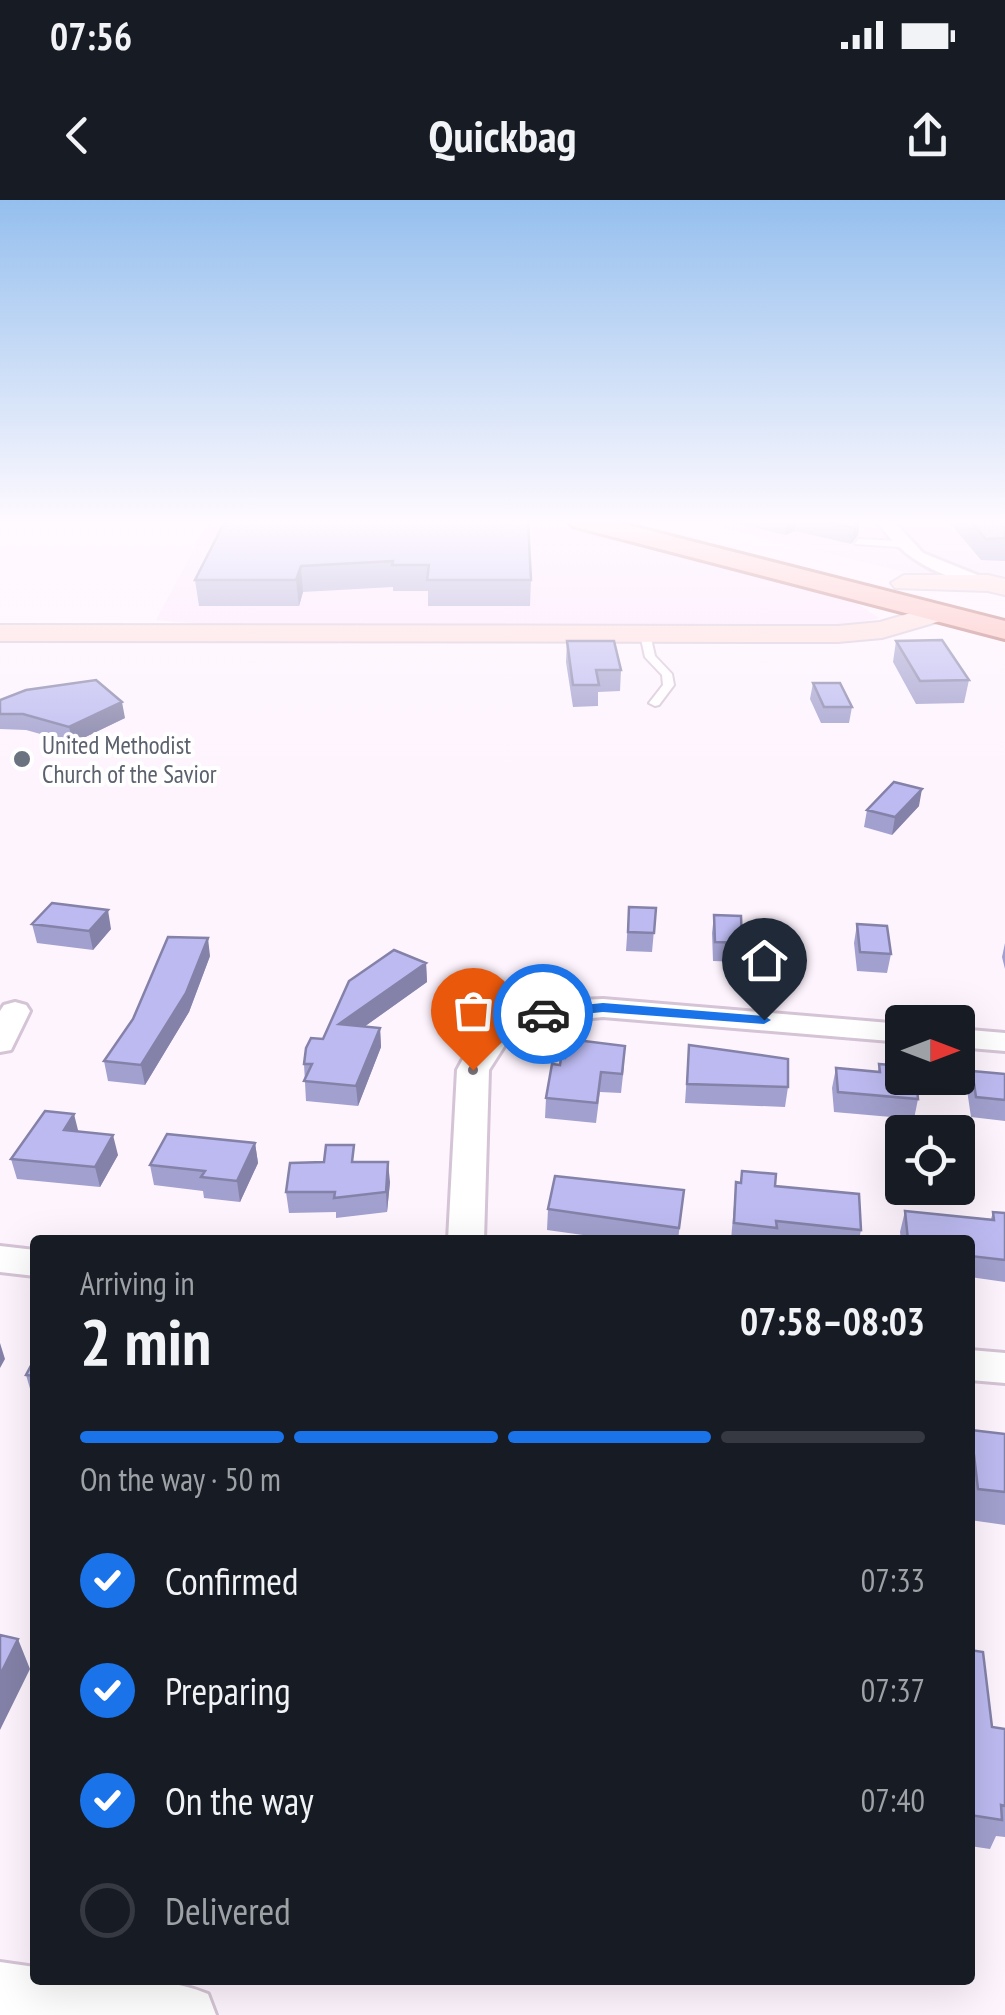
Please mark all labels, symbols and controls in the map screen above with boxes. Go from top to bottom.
text: 07:56 [50,11,132,60]
text: Quickbag [429,106,576,164]
icon: back [50,108,105,163]
icon: share [900,108,955,163]
place label: United Methodist Church of the Savior [42,729,217,790]
marker: United Methodist Church of the Savior [11,748,33,770]
pin [722,918,807,1021]
icon: home [737,933,792,988]
courier [493,964,593,1064]
pin [431,968,516,1071]
icon: bag [446,983,501,1038]
icon: car [516,987,571,1042]
north arrow [885,1005,975,1095]
map controls [885,1005,975,1205]
button: locate [885,1115,975,1205]
text: Arriving in [80,1262,195,1304]
text: 07:58–08:03 [740,1296,925,1345]
text: 2 min [80,1299,211,1383]
text: On the way · 50 m [80,1458,281,1500]
icon: check [80,1553,135,1608]
text: Confirmed [165,1556,298,1605]
text: 07:33 [861,1559,925,1601]
icon: check [80,1663,135,1718]
text: Preparing [165,1666,291,1715]
text: 07:37 [861,1669,925,1711]
icon: check [80,1773,135,1828]
text: On the way [165,1776,313,1825]
text: 07:40 [861,1779,925,1821]
text: Delivered [165,1886,291,1935]

